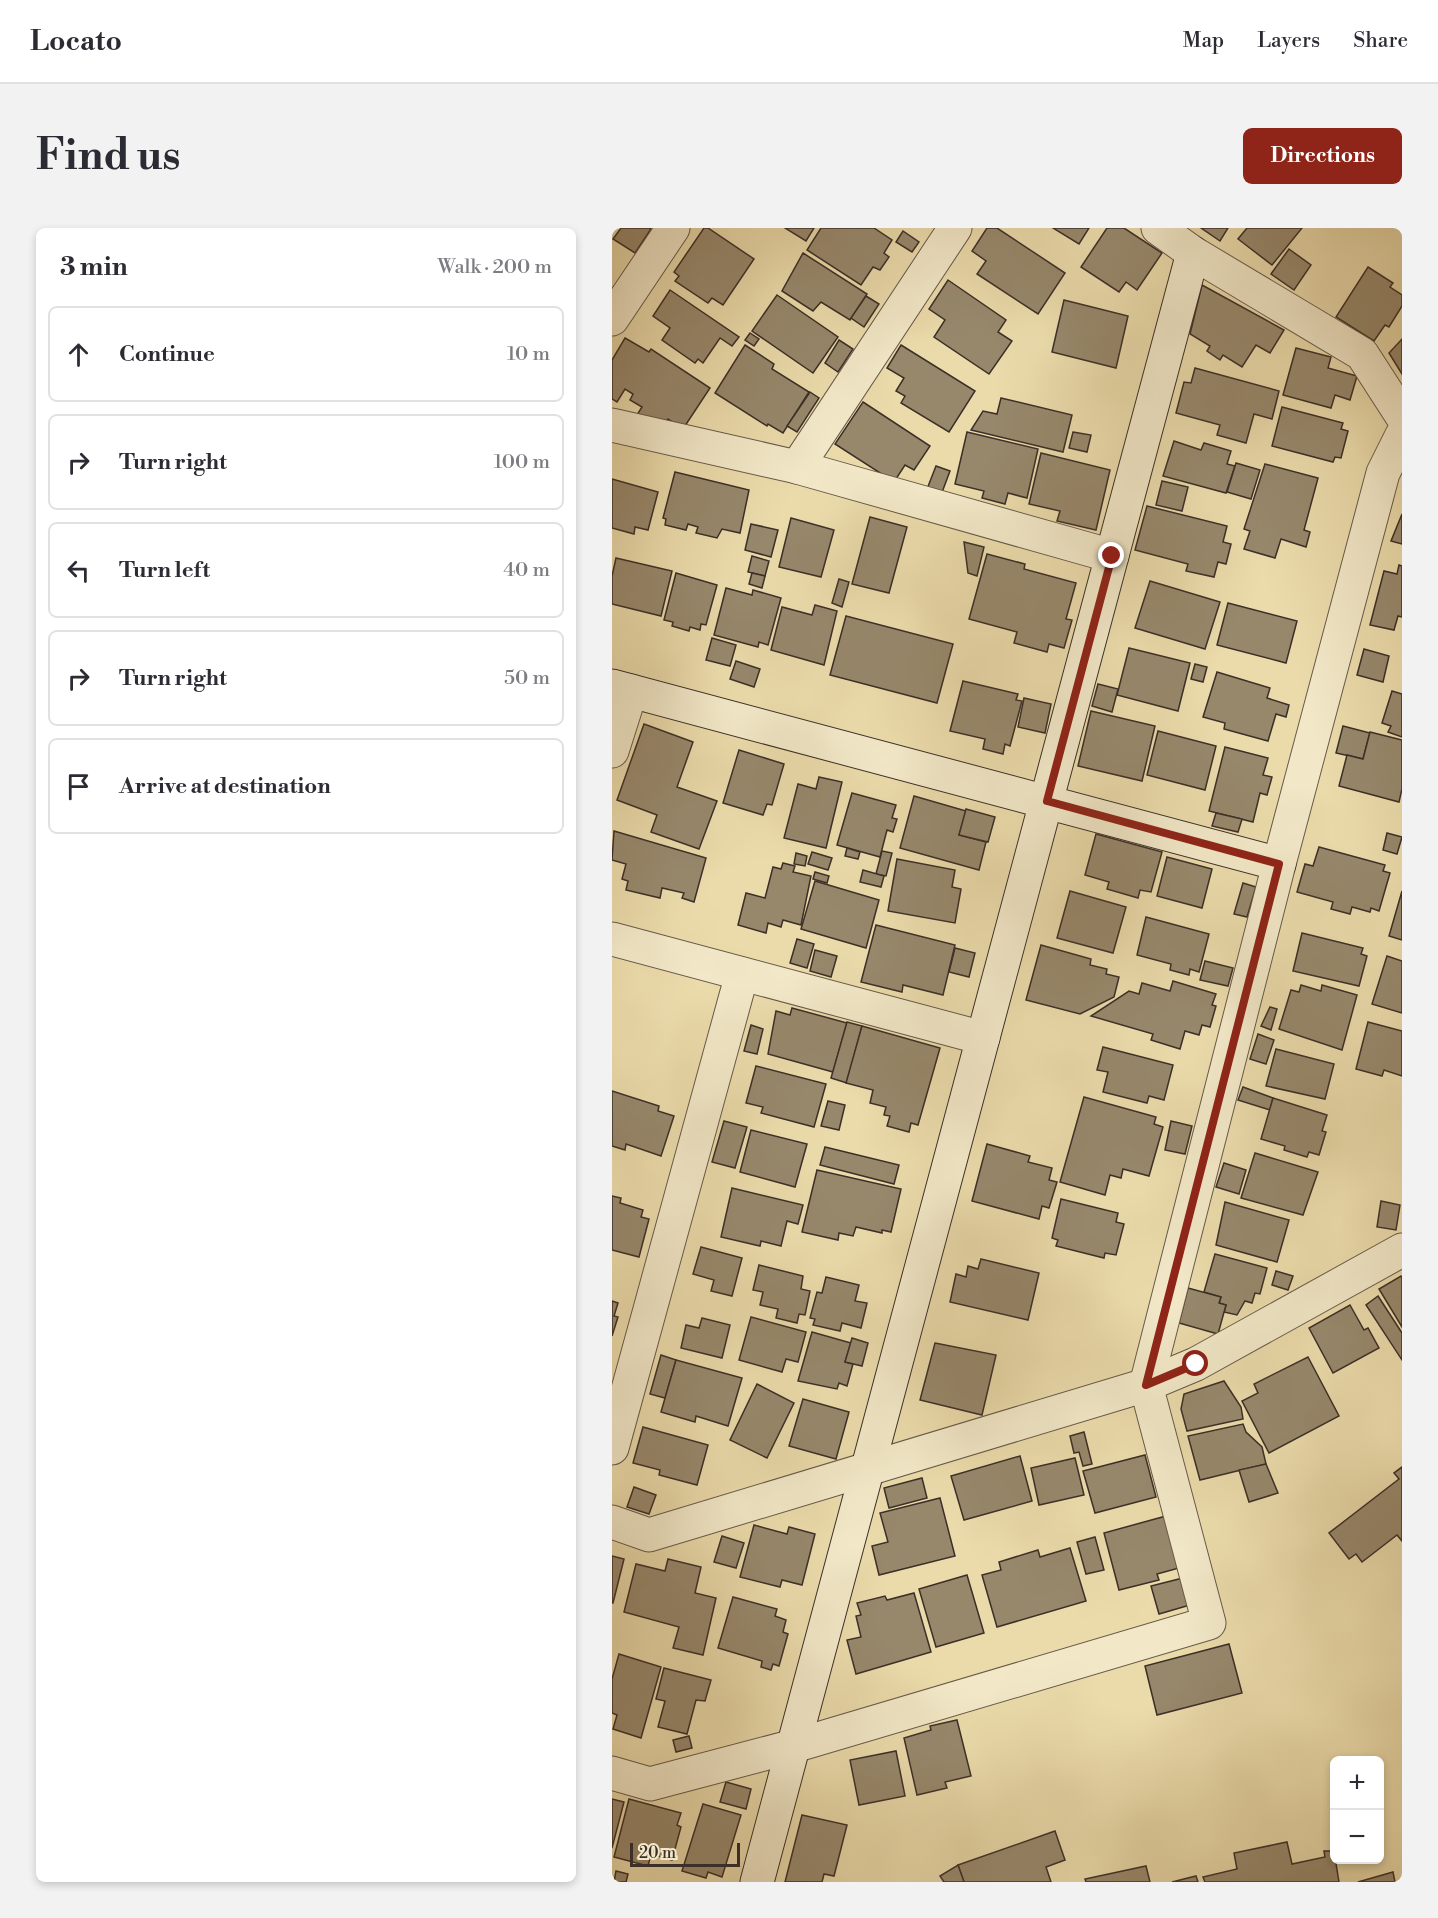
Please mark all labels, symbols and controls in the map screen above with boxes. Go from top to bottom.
text: Locato [30,24,122,59]
text: Map [1183,28,1224,54]
text: Layers [1257,28,1320,54]
text: Share [1353,28,1408,54]
button: Directions [1243,128,1402,184]
text: Find us [36,130,180,183]
text: 3 min [60,251,128,283]
text: Walk · 200 m [438,255,552,280]
icon: ahead [62,338,95,371]
text: Continue [119,341,215,368]
text: 10 m [507,342,550,367]
icon: right [62,446,95,479]
text: Turn right [119,449,227,476]
text: 100 m [494,450,550,475]
route end [1098,542,1124,568]
icon: left [62,554,95,587]
text: Turn left [119,557,210,584]
text: 40 m [503,558,550,583]
icon: right [62,662,95,695]
text: Turn right [119,665,227,692]
text: 50 m [504,666,550,691]
icon: arrive [62,770,95,803]
text: Arrive at destination [119,773,331,800]
route start [1182,1350,1208,1376]
map controls [1330,1756,1384,1864]
button: + [1330,1756,1384,1810]
button: − [1330,1810,1384,1864]
scale bar [630,1840,740,1868]
text: 20 m [639,1843,676,1863]

